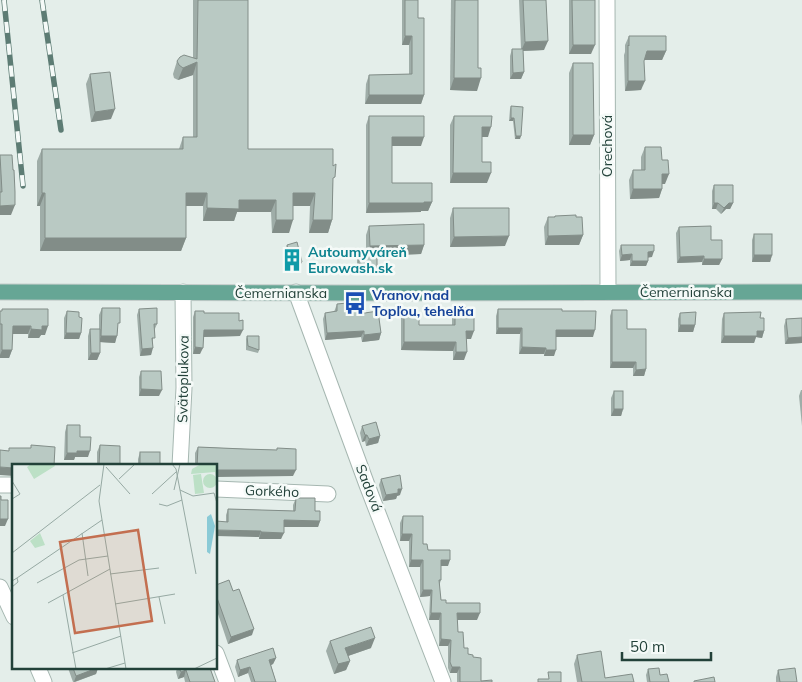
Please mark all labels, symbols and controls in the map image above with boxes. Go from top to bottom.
street label: Orechová [598,115,616,177]
place label: Autoumyváreň Eurowash.sk [308,243,407,277]
building icon: Autoumyváreň Eurowash.sk [279,247,305,273]
street label: Čemernianska [640,283,732,301]
street label: Čemernianska [235,284,327,302]
place label: Vranov nad Topľou, tehelňa [371,286,474,320]
bus stop icon: Vranov nad Topľou, tehelňa [342,290,368,316]
street label: Svätoplukova [173,335,193,423]
street label: Sadová [352,462,386,514]
inset map [12,464,218,670]
street label: Gorkého [245,481,299,501]
scale bar [622,630,711,662]
text: 50 m [630,637,665,656]

